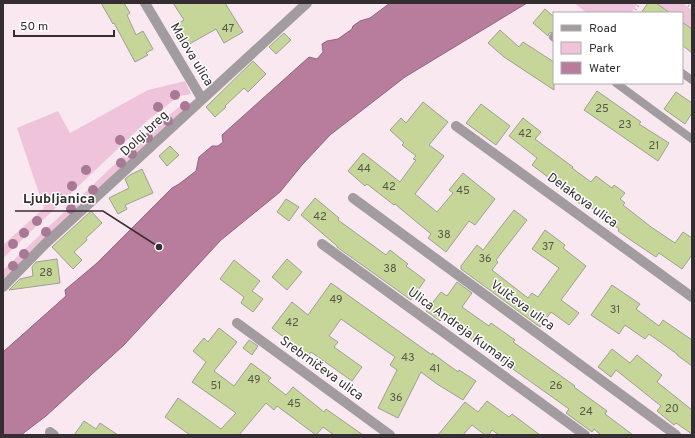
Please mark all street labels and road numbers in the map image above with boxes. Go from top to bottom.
street label: Malova ulica [166,20,216,90]
street label: Dolgi breg [118,108,172,160]
street label: Delakova ulica [544,170,620,232]
street label: Vulčeva ulica [487,277,557,335]
street label: Ulica Andreja Kumarja [404,285,518,373]
street label: Srebrničeva ulica [276,333,366,405]

